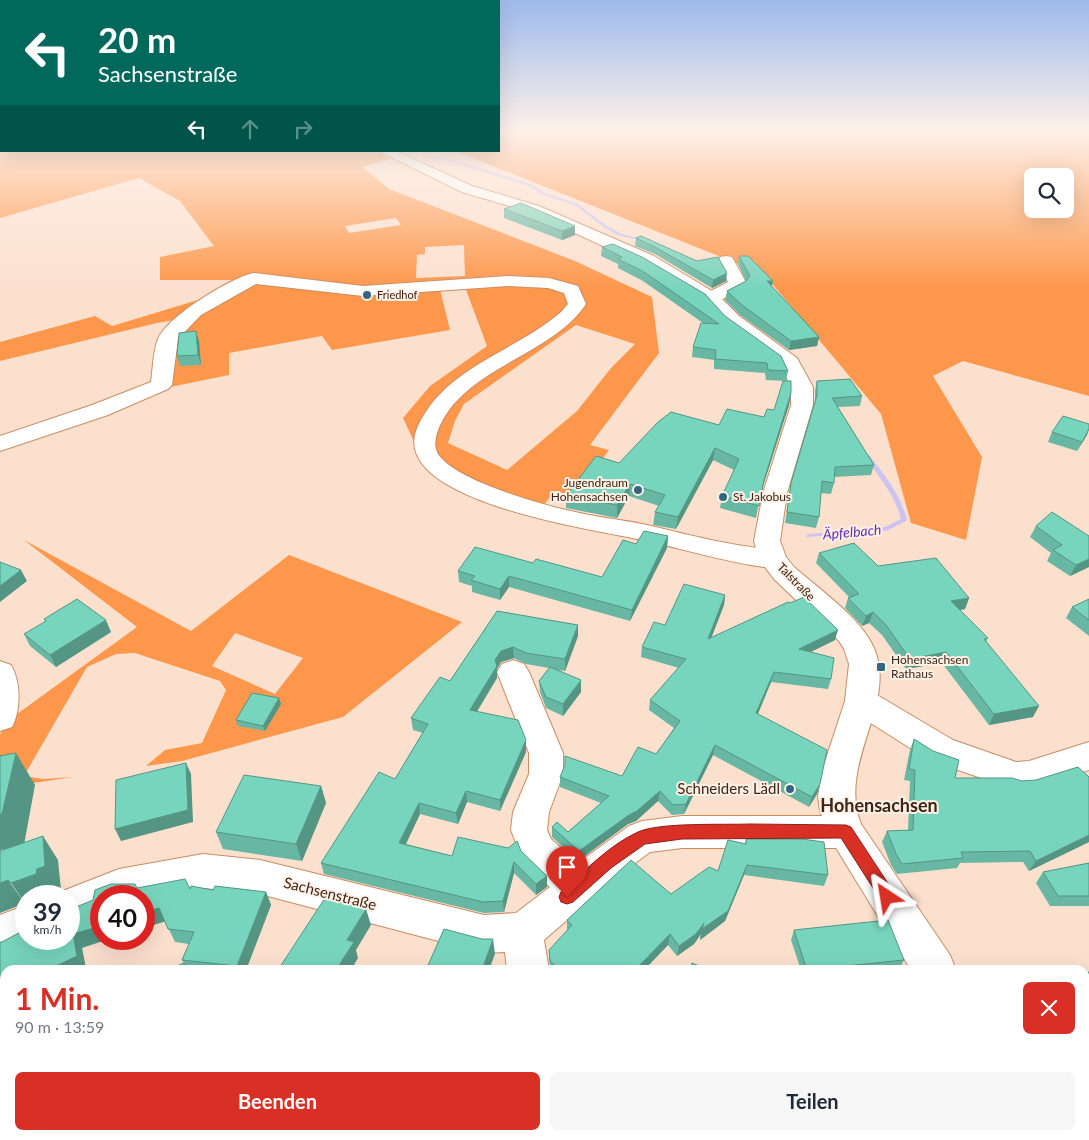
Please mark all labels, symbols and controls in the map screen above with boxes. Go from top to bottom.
text: 20 m [98,18,176,60]
icon: left [15,20,80,85]
text: Sachsenstraße [98,60,237,87]
icon: left [183,115,211,143]
icon: ahead [236,115,264,143]
icon: right [289,115,317,143]
map controls [1024,168,1074,218]
button: search [1024,168,1074,218]
place label: Friedhof [377,288,418,301]
marker: Friedhof [361,289,373,301]
place label: Jugendraum Hohensachsen [551,475,628,504]
marker: Jugendraum Hohensachsen [632,484,644,496]
place label: St. Jakobus [733,489,791,504]
marker: St. Jakobus [717,491,729,503]
water label: Äpfelbach [821,520,882,543]
street label: Talstraße [774,560,818,604]
place label: Hohensachsen Rathaus [891,652,968,681]
marker: Hohensachsen Rathaus [875,661,887,673]
place label: Schneiders Lädl [677,779,780,797]
marker: Schneiders Lädl [784,783,796,795]
district label: Hohensachsen [820,794,938,816]
pin [546,846,588,897]
icon: arrive [553,853,581,881]
position arrow [860,870,912,922]
street label: Sachsenstraße [282,873,379,913]
speed limit sign: 40 [90,885,155,950]
text: 39 [33,896,62,926]
text: km/h [33,922,62,937]
text: 1 Min. [15,980,100,1016]
button: close [1023,982,1075,1034]
text: 90 m · 13:59 [15,1017,104,1036]
button: Beenden [15,1072,540,1130]
button: Teilen [550,1072,1075,1130]

